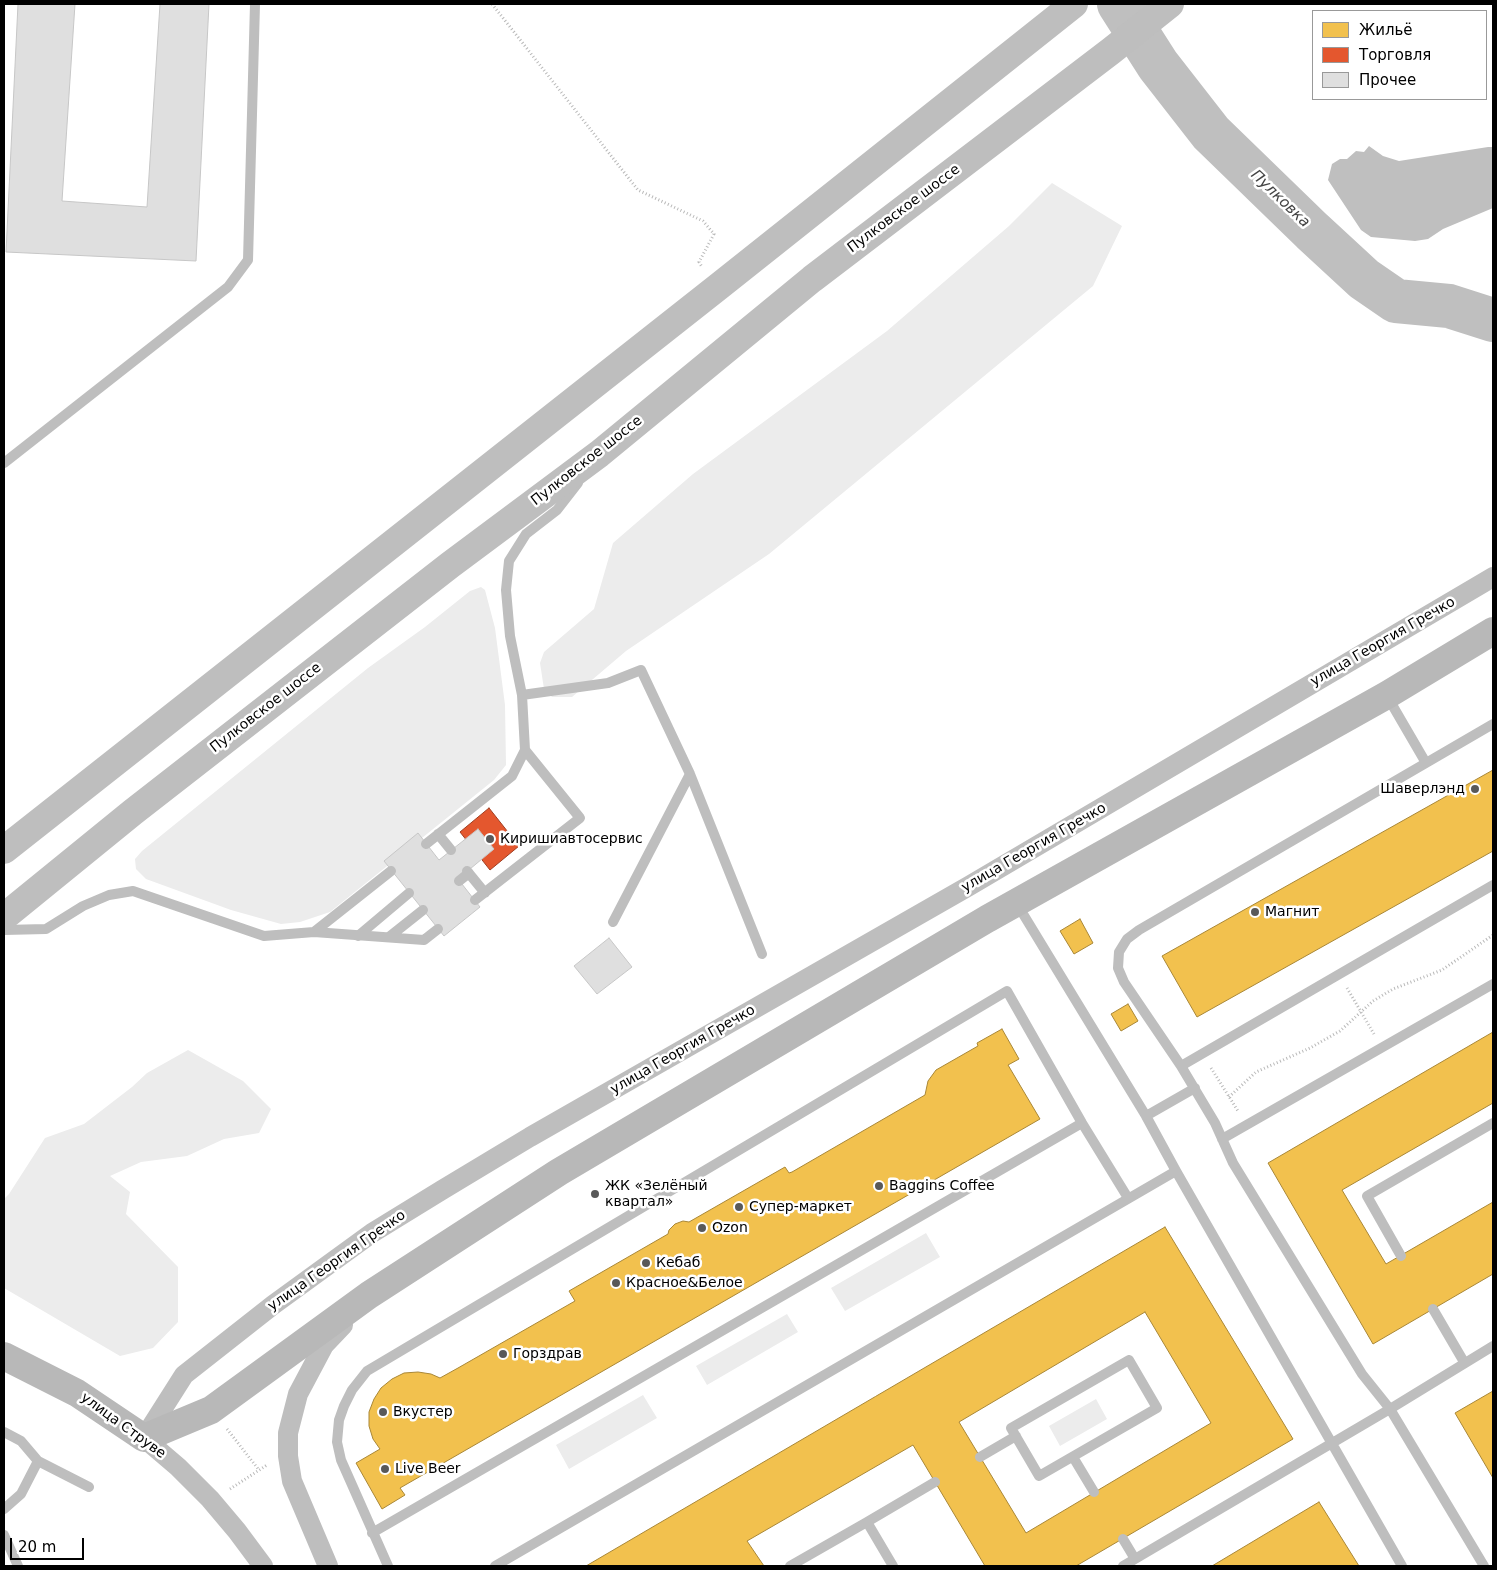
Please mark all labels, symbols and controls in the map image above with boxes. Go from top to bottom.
legend [1312,10,1487,100]
text: Жильё [1359,21,1413,39]
text: Торговля [1359,46,1431,64]
text: Прочее [1359,71,1416,89]
street label: Пулковское шоссе [845,161,963,257]
water label: Пулковка [1247,166,1313,232]
street label: Пулковское шоссе [528,412,646,510]
street label: улица Георгия Гречко [1308,594,1458,690]
street label: Пулковское шоссе [207,659,325,757]
place label: Шаверлэнд [1380,781,1465,797]
marker: Шаверлэнд [1469,783,1481,795]
street label: улица Георгия Гречко [959,800,1109,896]
place label: Киришиавтосервис [500,831,643,847]
marker: Киришиавтосервис [484,833,496,845]
place label: Магнит [1265,904,1319,920]
marker: Магнит [1249,906,1261,918]
street label: улица Георгия Гречко [608,1002,758,1098]
place label: ЖК «Зелёный квартал» [605,1178,707,1210]
place label: Baggins Coffee [889,1178,995,1194]
marker: Baggins Coffee [873,1180,885,1192]
marker: ЖК «Зелёный квартал» [589,1188,601,1200]
place label: Супер-маркет [749,1199,852,1215]
marker: Супер-маркет [733,1201,745,1213]
street label: улица Георгия Гречко [265,1207,409,1315]
place label: Ozon [712,1220,748,1236]
marker: Ozon [696,1222,708,1234]
place label: Кебаб [656,1255,700,1271]
marker: Кебаб [640,1257,652,1269]
place label: Красное&Белое [626,1275,743,1291]
marker: Красное&Белое [610,1277,622,1289]
place label: Горздрав [513,1346,582,1362]
marker: Горздрав [497,1348,509,1360]
street label: улица Струве [77,1390,169,1462]
place label: Вкустер [393,1404,453,1420]
marker: Вкустер [377,1406,389,1418]
place label: Live Beer [395,1461,461,1477]
marker: Live Beer [379,1463,391,1475]
scale bar [12,1528,86,1560]
text: 20 m [18,1538,56,1556]

